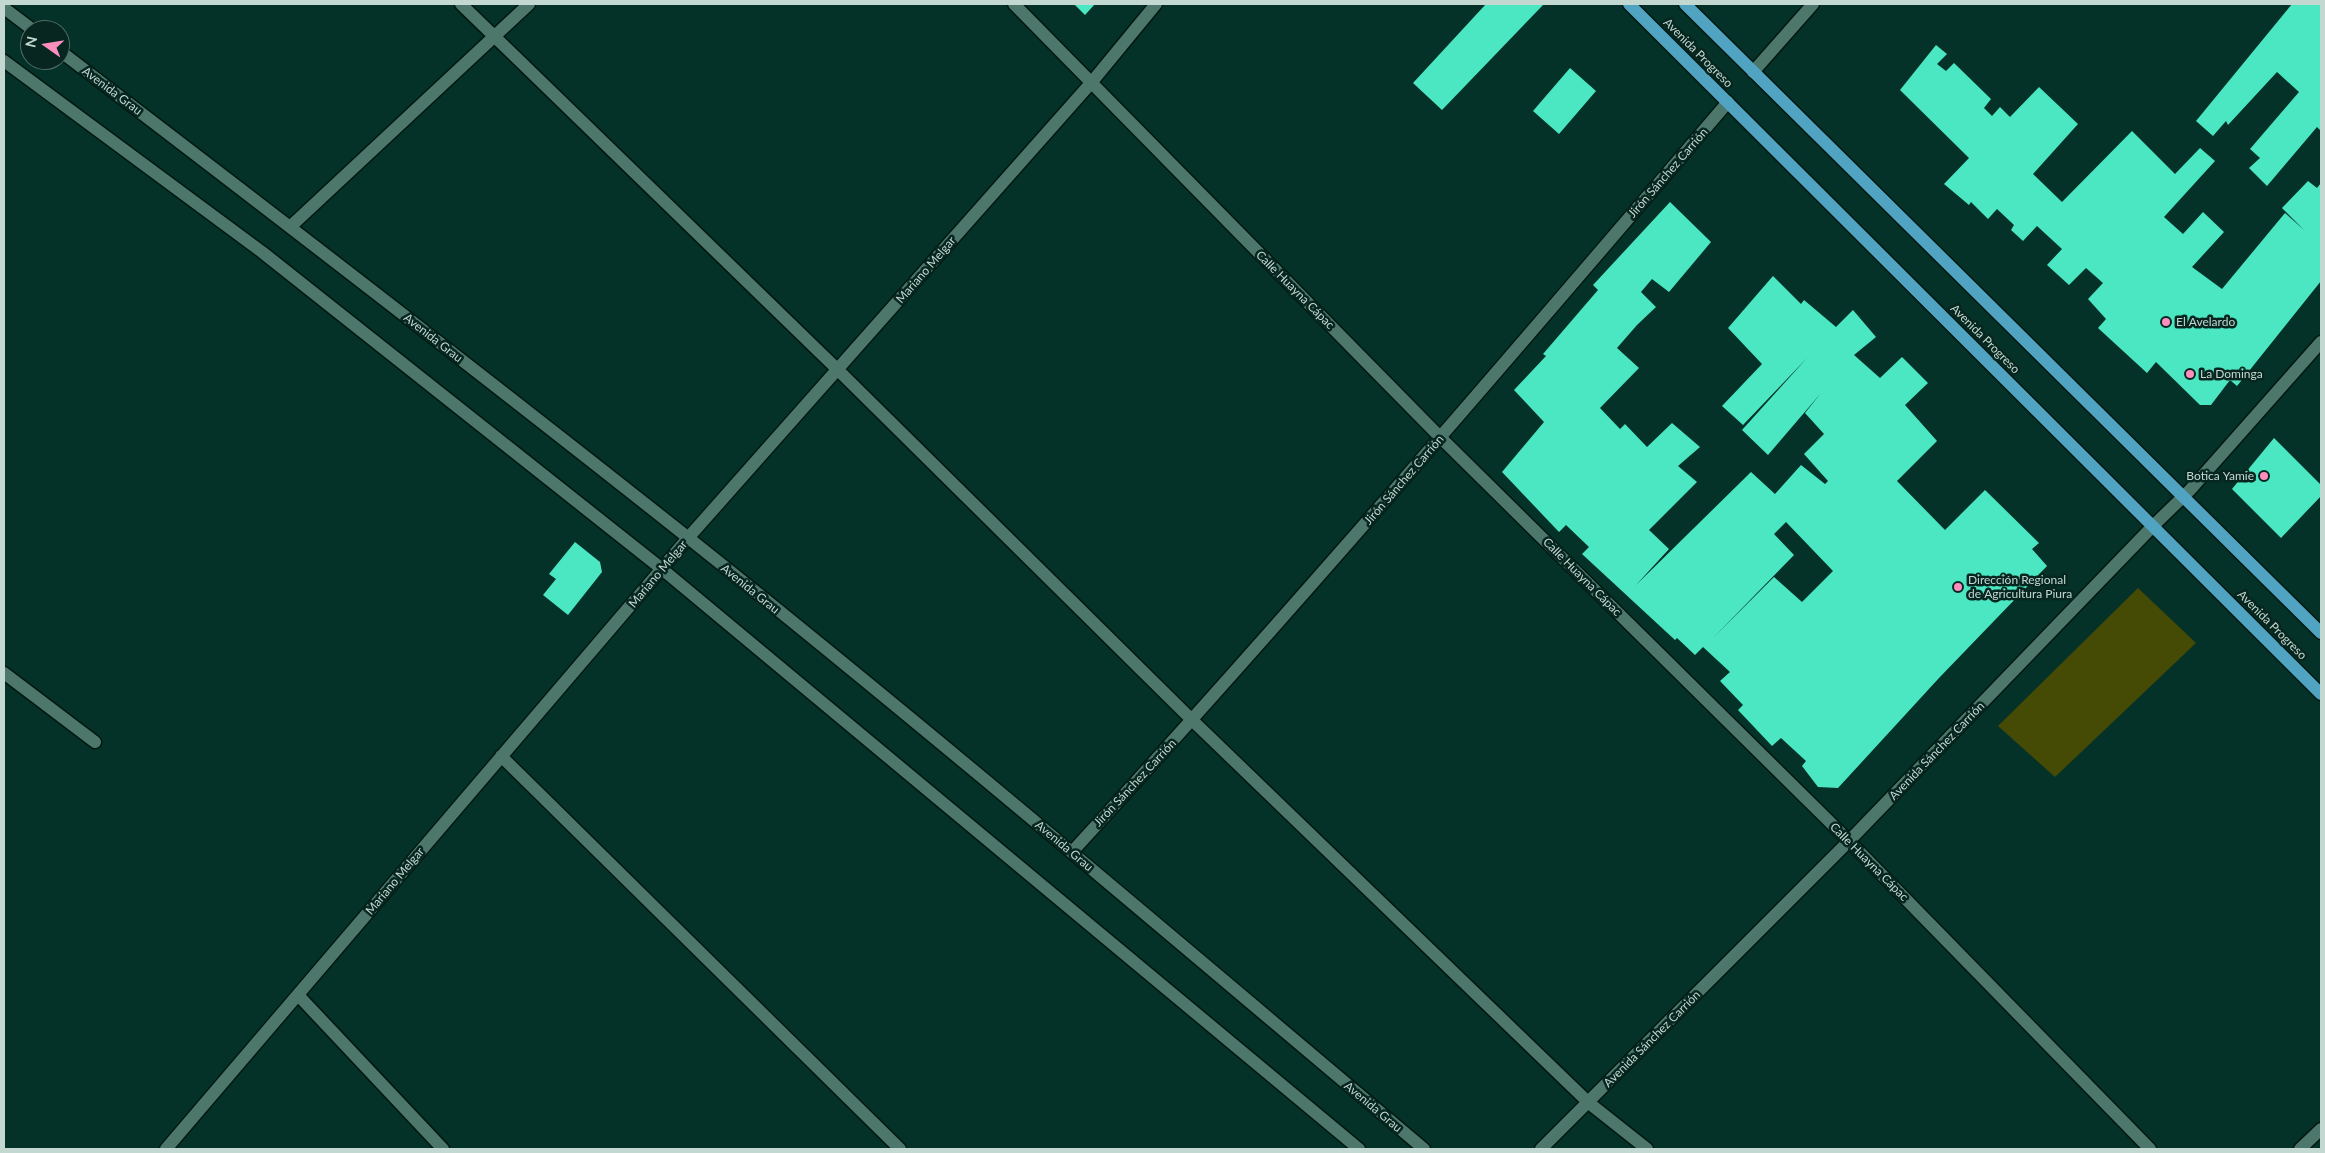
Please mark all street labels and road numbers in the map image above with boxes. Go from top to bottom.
street label: Avenida Progreso [1660,15,1736,91]
street label: Avenida Grau [79,64,145,118]
street label: Jirón Sánchez Carrión [1625,125,1711,221]
street label: Mariano Melgar [893,234,959,306]
street label: Calle Huayna Cápac [1253,248,1337,332]
street label: Avenida Progreso [1947,301,2023,377]
street label: Avenida Grau [401,310,465,366]
street label: Jirón Sánchez Carrión [1361,432,1447,528]
street label: Calle Huayna Cápac [1540,535,1624,619]
street label: Mariano Melgar [626,537,690,611]
street label: Avenida Grau [718,561,782,617]
street label: Avenida Progreso [2234,587,2310,663]
street label: Avenida Sánchez Carrión [1886,699,1988,803]
street label: Jirón Sánchez Carrión [1091,736,1179,830]
street label: Avenida Grau [1032,818,1096,874]
street label: Calle Huayna Cápac [1827,820,1911,904]
street label: Mariano Melgar [363,844,427,918]
street label: Avenida Sánchez Carrión [1601,988,1703,1090]
street label: Avenida Grau [1341,1079,1405,1135]

